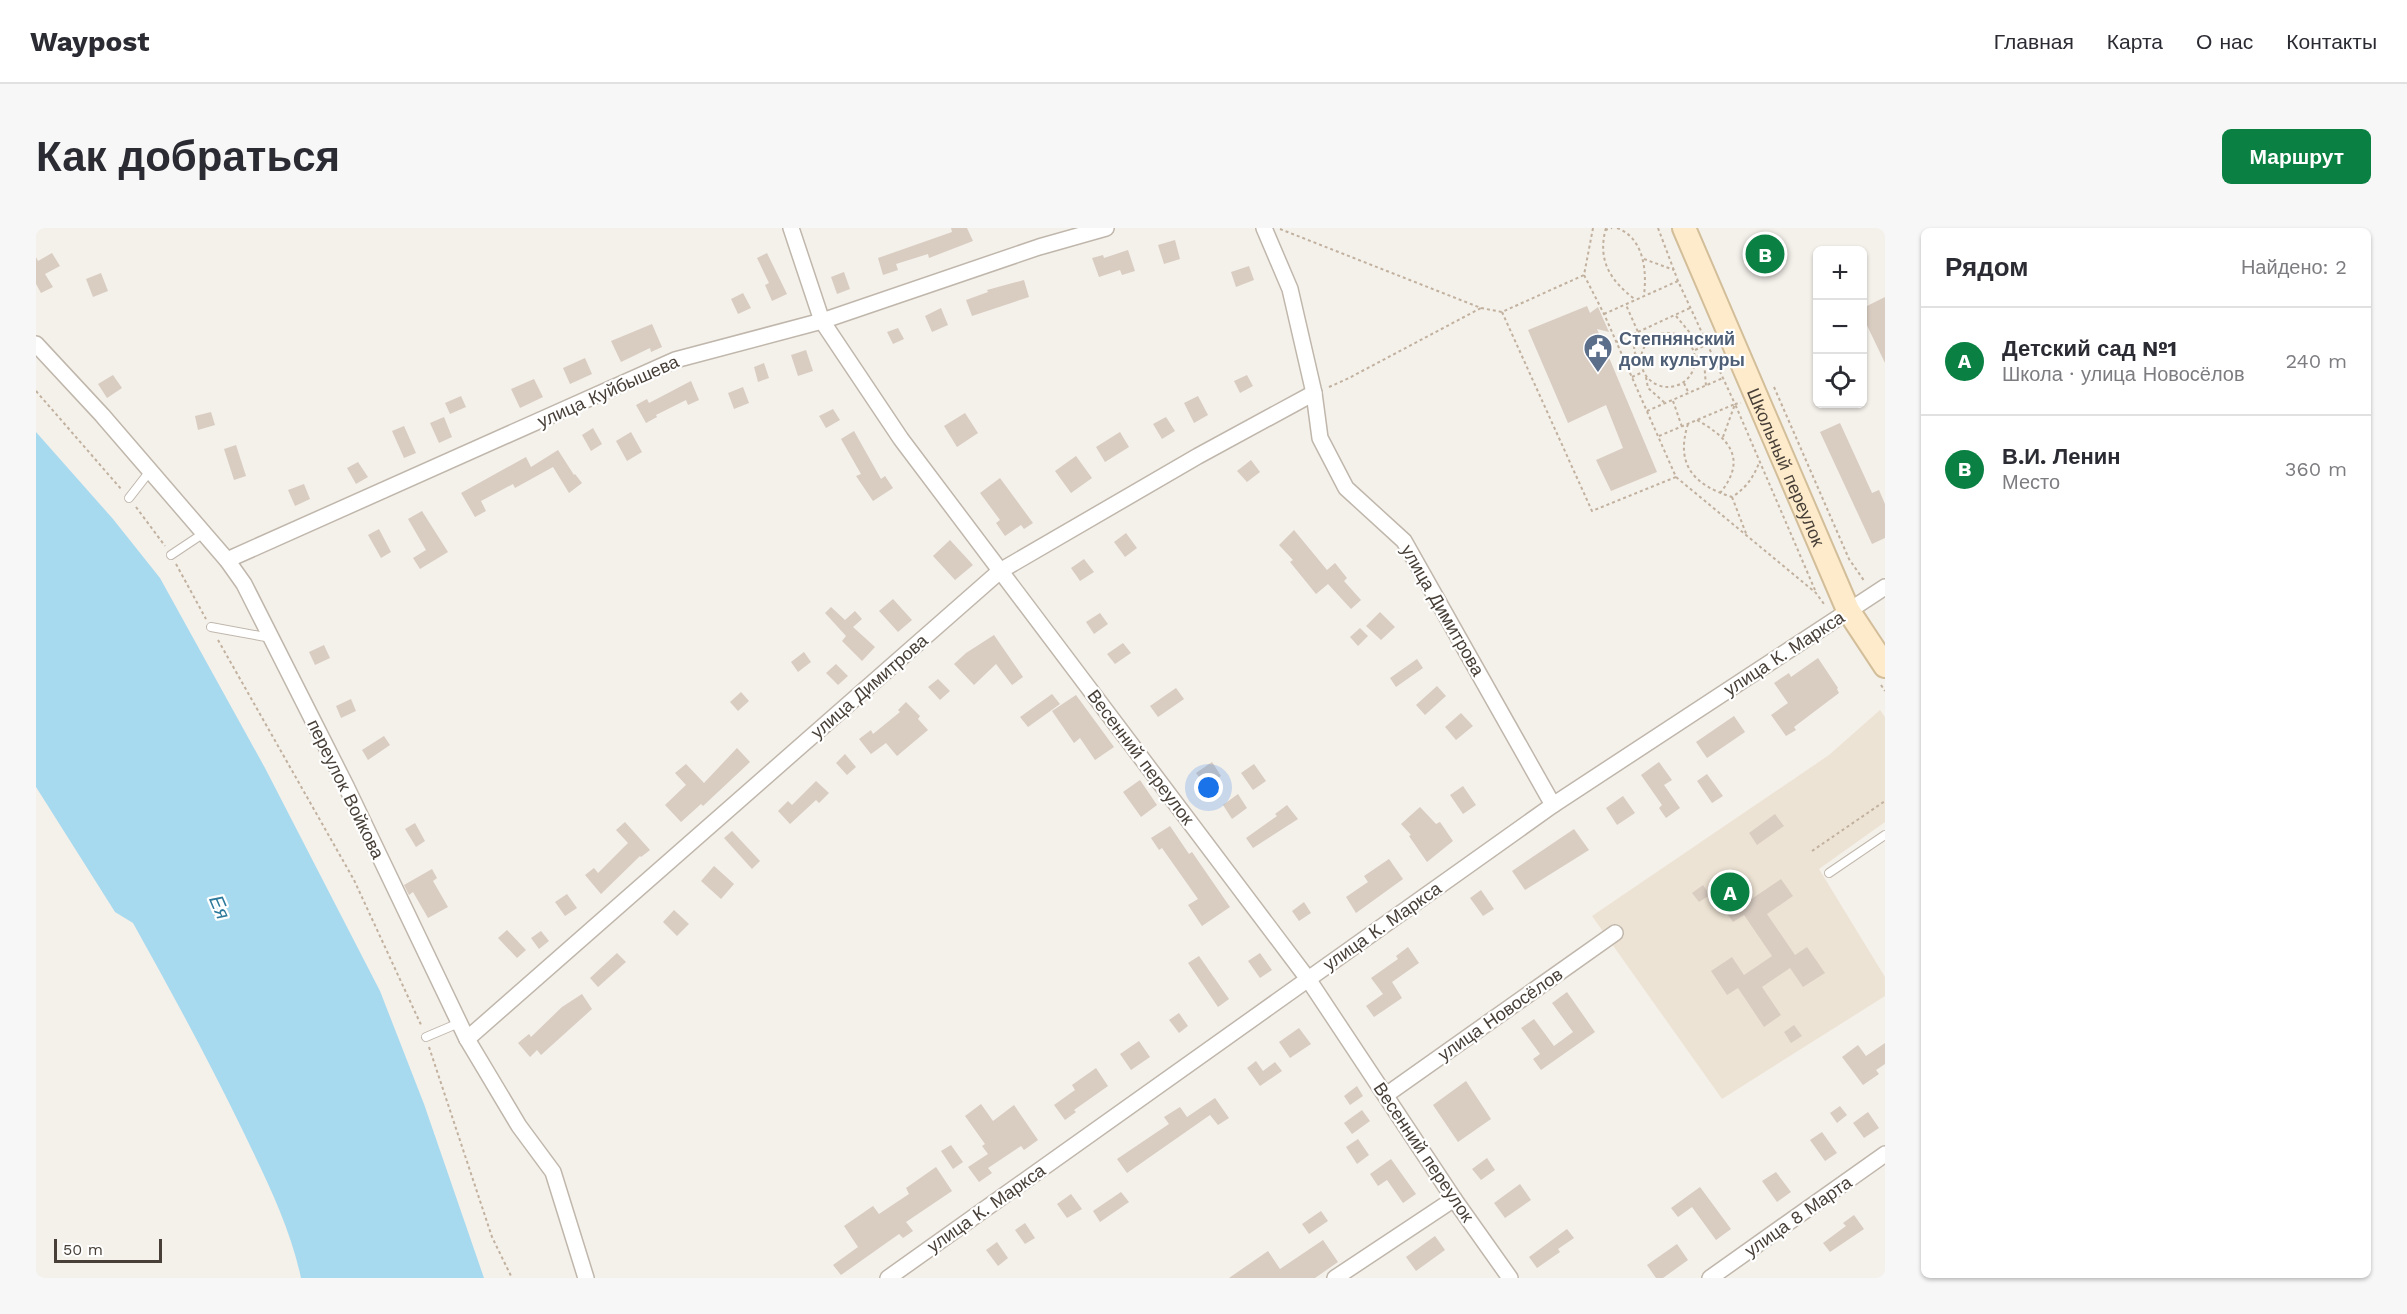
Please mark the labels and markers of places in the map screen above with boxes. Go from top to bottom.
pin: B [1746,231,1784,276]
place label: Степнянский дом культуры [1619,328,1745,370]
public building icon: Степнянский дом культуры [1582,332,1614,374]
pin: A [1710,870,1750,914]

